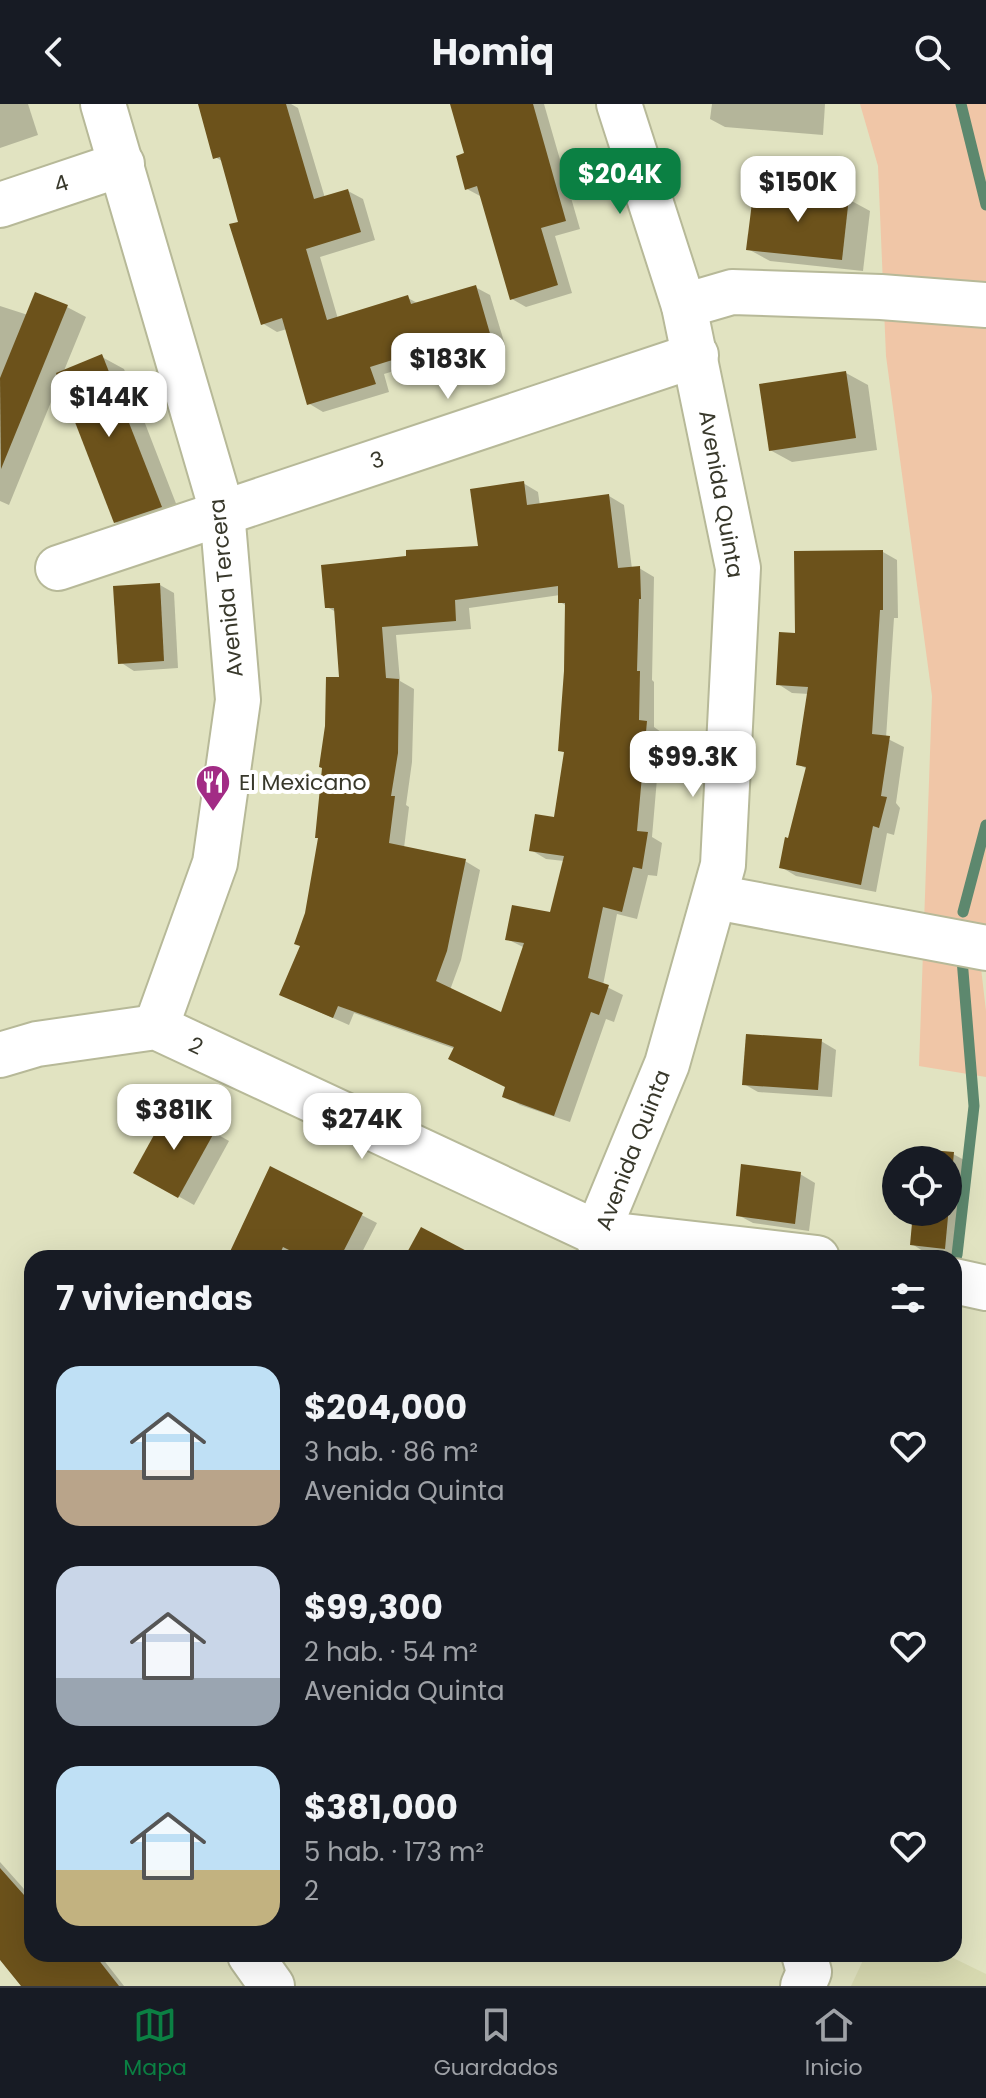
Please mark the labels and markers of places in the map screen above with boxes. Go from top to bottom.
pin: $204K [564,148,676,216]
pin: $150K [742,156,854,224]
pin: $183K [392,333,504,401]
pin: $144K [53,371,165,439]
pin: $99.3K [628,731,758,799]
restaurant icon: El Mexicano [194,763,232,813]
place label: El Mexicano [239,767,367,798]
pin: $381K [118,1084,230,1152]
pin: $274K [306,1093,418,1161]

